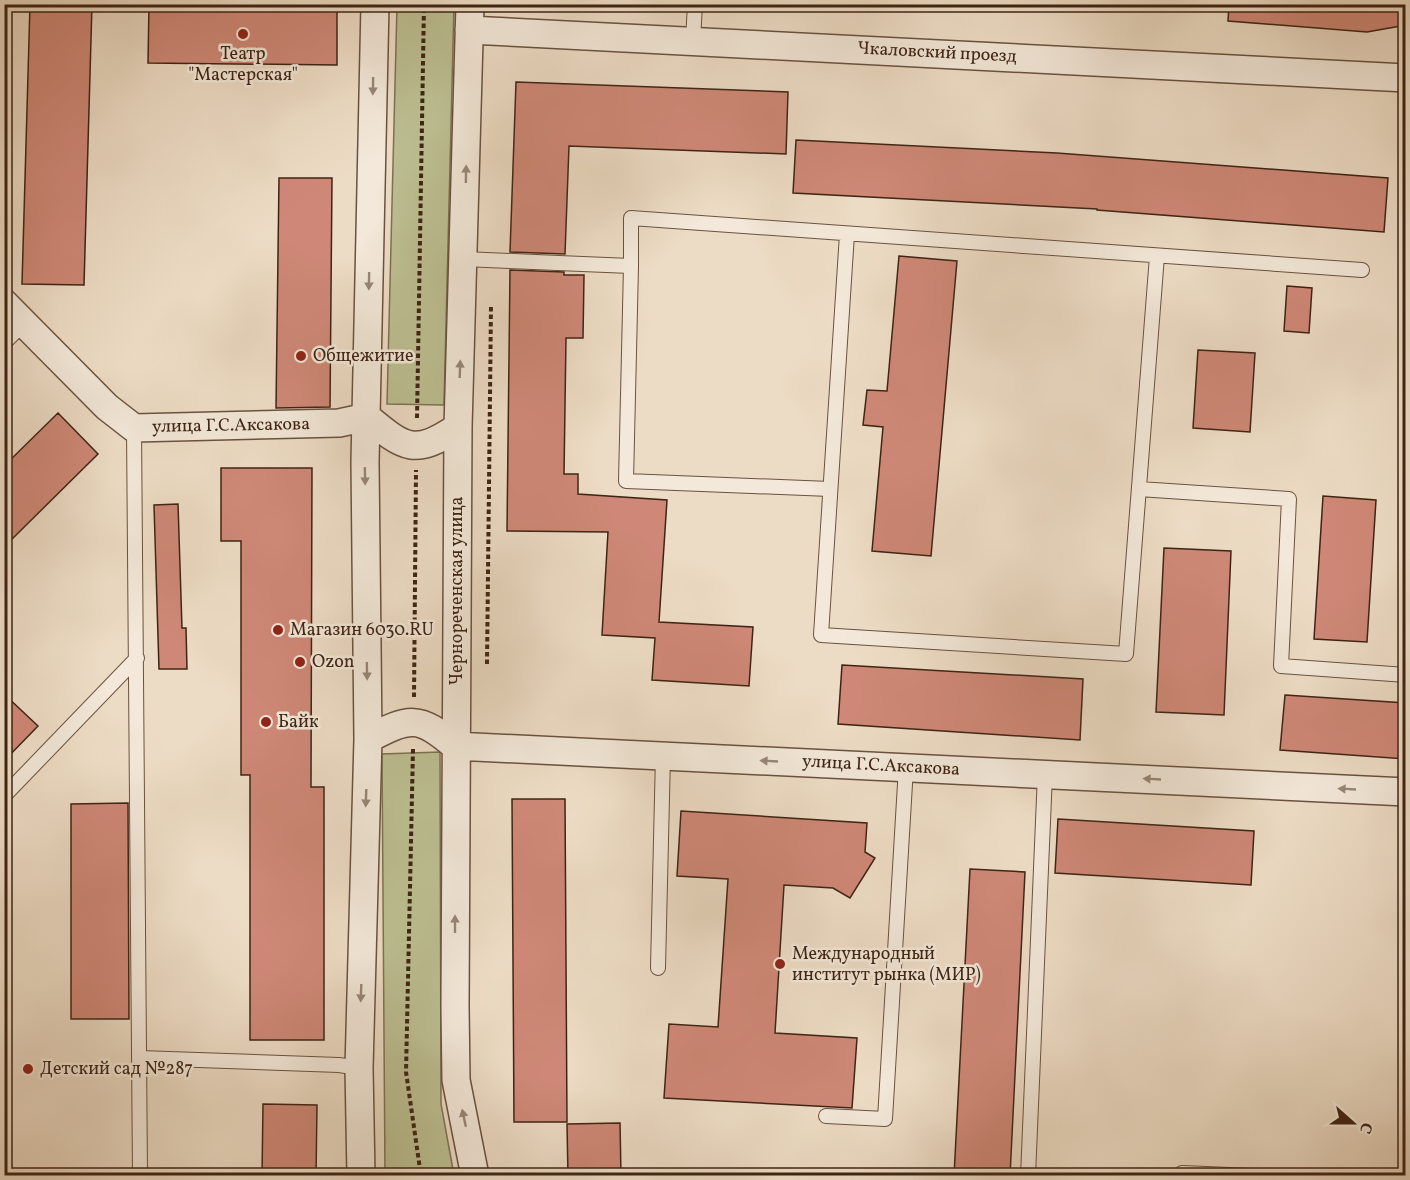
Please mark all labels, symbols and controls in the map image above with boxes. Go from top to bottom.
marker: Театр "Мастерская" [236,27,250,41]
street label: Чкаловский проезд [857,36,1017,70]
place label: Театр "Мастерская" [188,42,298,88]
one-way arrow [368,77,378,96]
one-way arrow [461,164,470,183]
one-way arrow [364,272,374,291]
place label: Общежитие [313,344,414,369]
marker: Общежитие [294,349,308,363]
one-way arrow [455,359,465,378]
street label: улица Г.С.Аксакова [152,412,310,440]
one-way arrow [360,466,370,485]
street label: Чернореченская улица [445,496,470,686]
place label: Магазин 6030.RU [290,618,434,643]
marker: Магазин 6030.RU [271,623,285,637]
place label: Ozon [312,650,355,675]
marker: Ozon [293,655,307,669]
one-way arrow [362,661,372,680]
place label: Байк [278,710,319,735]
marker: Байк [259,715,273,729]
street label: улица Г.С.Аксакова [801,749,961,783]
one-way arrow [759,756,778,765]
one-way arrow [1143,775,1162,784]
one-way arrow [1338,785,1357,794]
one-way arrow [362,788,371,807]
one-way arrow [450,914,460,933]
place label: Международный институт рынка (МИР) [792,942,981,988]
marker: Международный институт рынка (МИР) [773,957,787,971]
one-way arrow [356,983,366,1002]
place label: Детский сад №287 [40,1057,193,1082]
marker: Детский сад №287 [21,1062,35,1076]
north arrow [1323,1093,1383,1153]
one-way arrow [459,1108,468,1127]
text: С [1353,1119,1377,1136]

